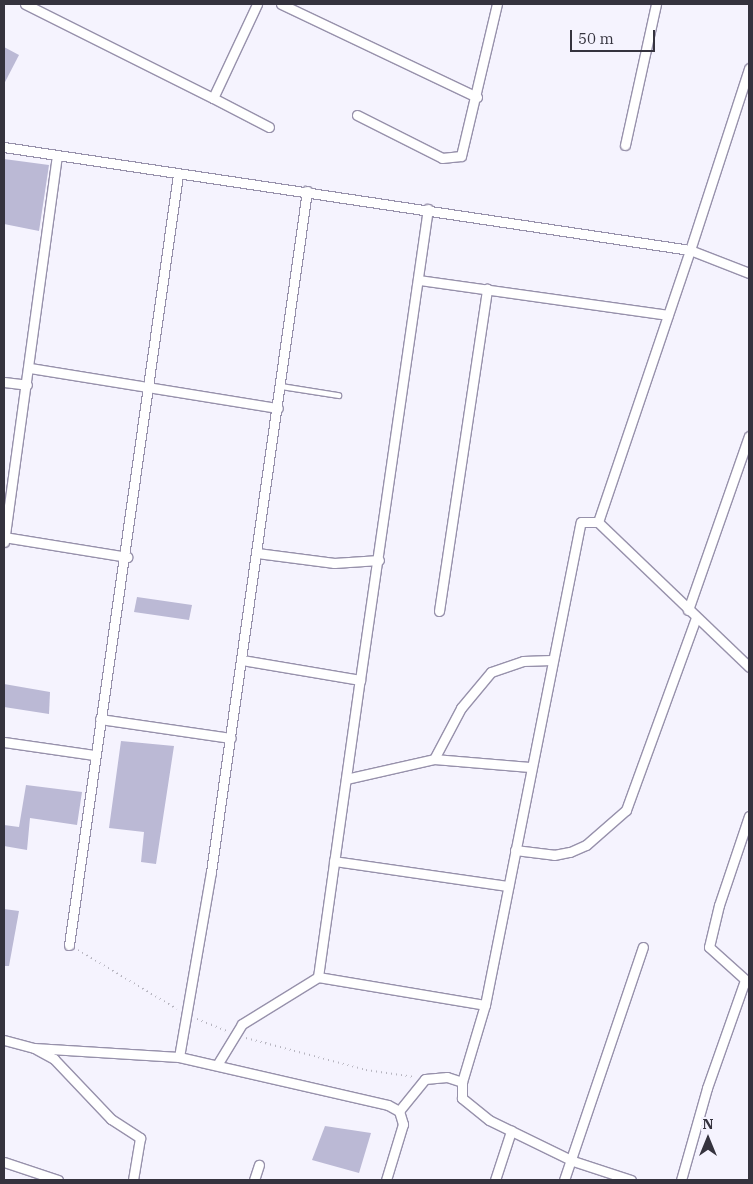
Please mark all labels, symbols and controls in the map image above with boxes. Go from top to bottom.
scale bar [573,20,658,52]
text: 50 m [578,29,614,48]
north arrow [683,1114,733,1164]
text: N [702,1115,714,1133]

